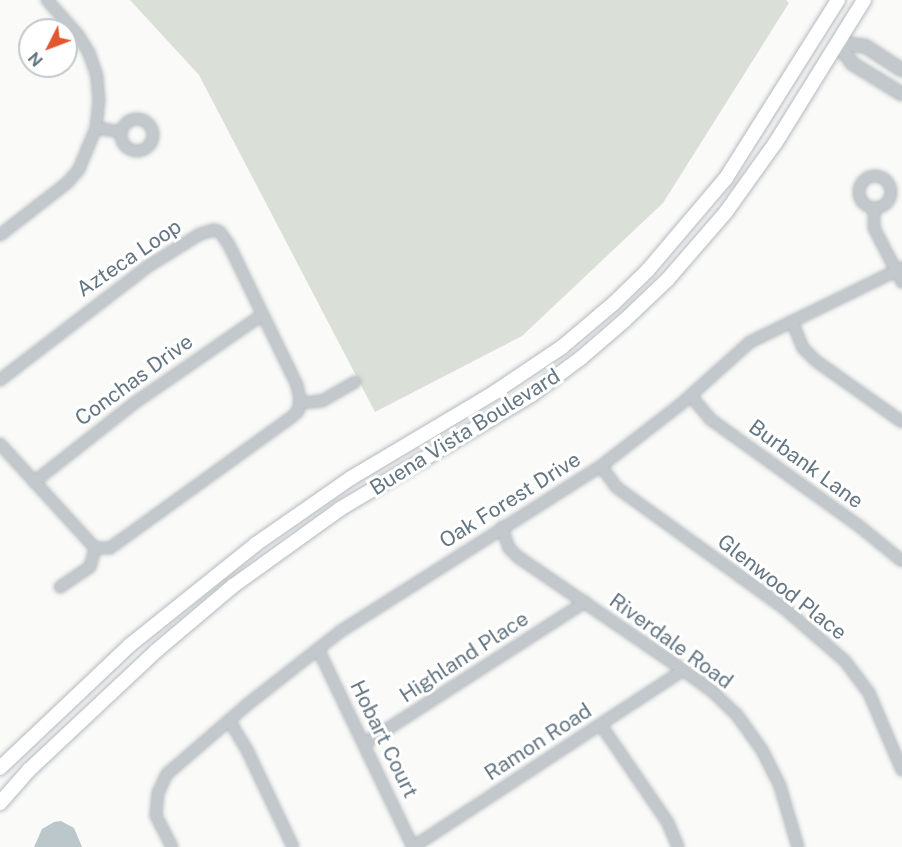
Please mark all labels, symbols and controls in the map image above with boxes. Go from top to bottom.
north arrow [18,18,78,78]
text: N [24,48,47,70]
street label: Azteca Loop [72,214,186,302]
street label: Conchas Drive [70,329,198,431]
street label: Buena Vista Boulevard [365,363,565,501]
street label: Burbank Lane [744,414,868,514]
street label: Oak Forest Drive [435,447,585,553]
street label: Glenwood Place [712,529,852,645]
street label: Riverdale Road [604,588,738,694]
street label: Highland Place [395,606,533,708]
street label: Hobart Court [345,676,423,802]
street label: Ramon Road [480,698,596,786]

